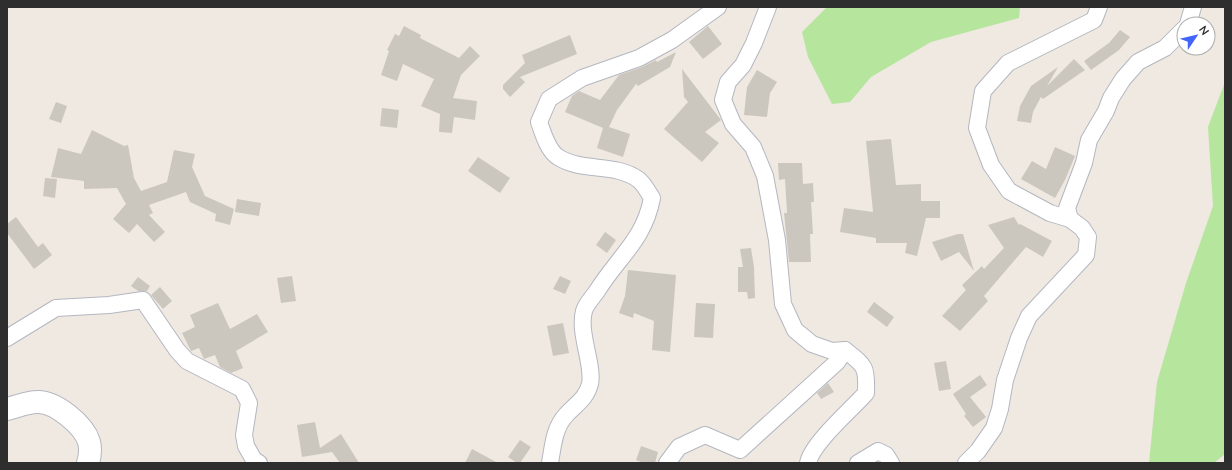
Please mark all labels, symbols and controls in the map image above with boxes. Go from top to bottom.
north arrow [1176,16,1216,56]
text: N [1196,23,1212,38]

